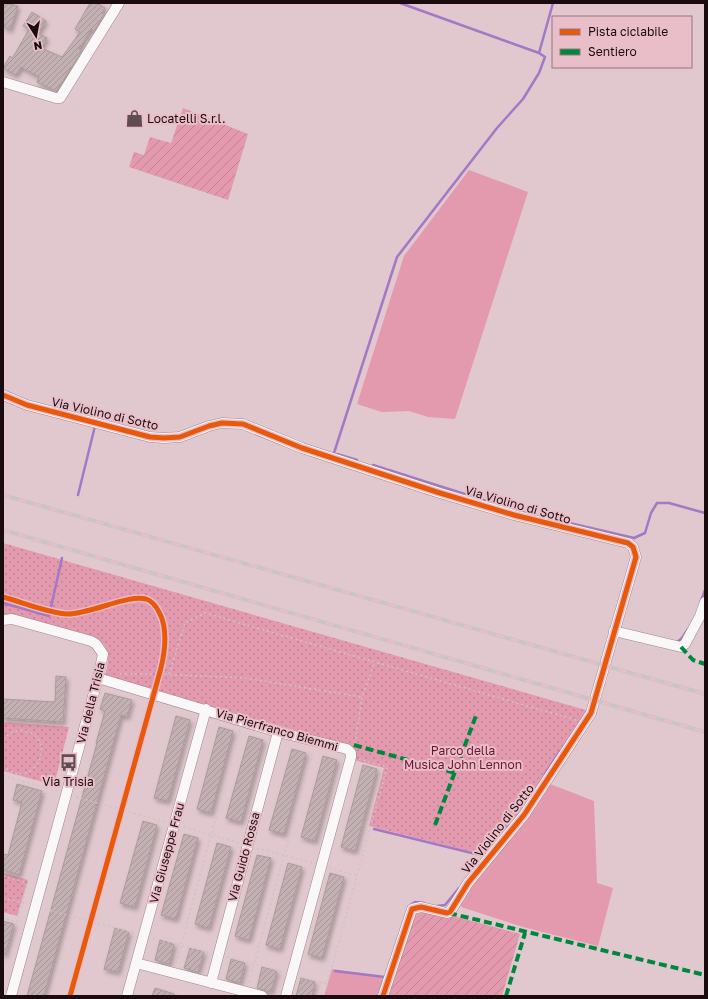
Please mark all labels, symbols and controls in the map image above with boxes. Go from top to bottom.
north arrow [16,16,56,56]
legend [552,16,692,68]
text: Pista ciclabile [588,24,668,39]
text: N [33,39,43,53]
text: Sentiero [588,44,637,59]
shop icon: Locatelli S.r.l. [124,109,144,129]
place label: Locatelli S.r.l. [147,111,226,126]
street label: Via Violino di Sotto [50,394,160,433]
street label: Via Violino di Sotto [464,482,573,527]
street label: Via della Trisia [73,661,108,745]
street label: Via Pierfranco Biemmi [214,705,340,754]
park label: Parco della Musica John Lennon [404,743,522,772]
bus stop icon: Via Trisia [58,753,78,773]
place label: Via Trisia [42,774,94,789]
street label: Via Violino di Sotto [458,781,537,876]
street label: Via Giuseppe Frau [146,801,187,905]
street label: Via Guido Rossa [224,810,263,903]

